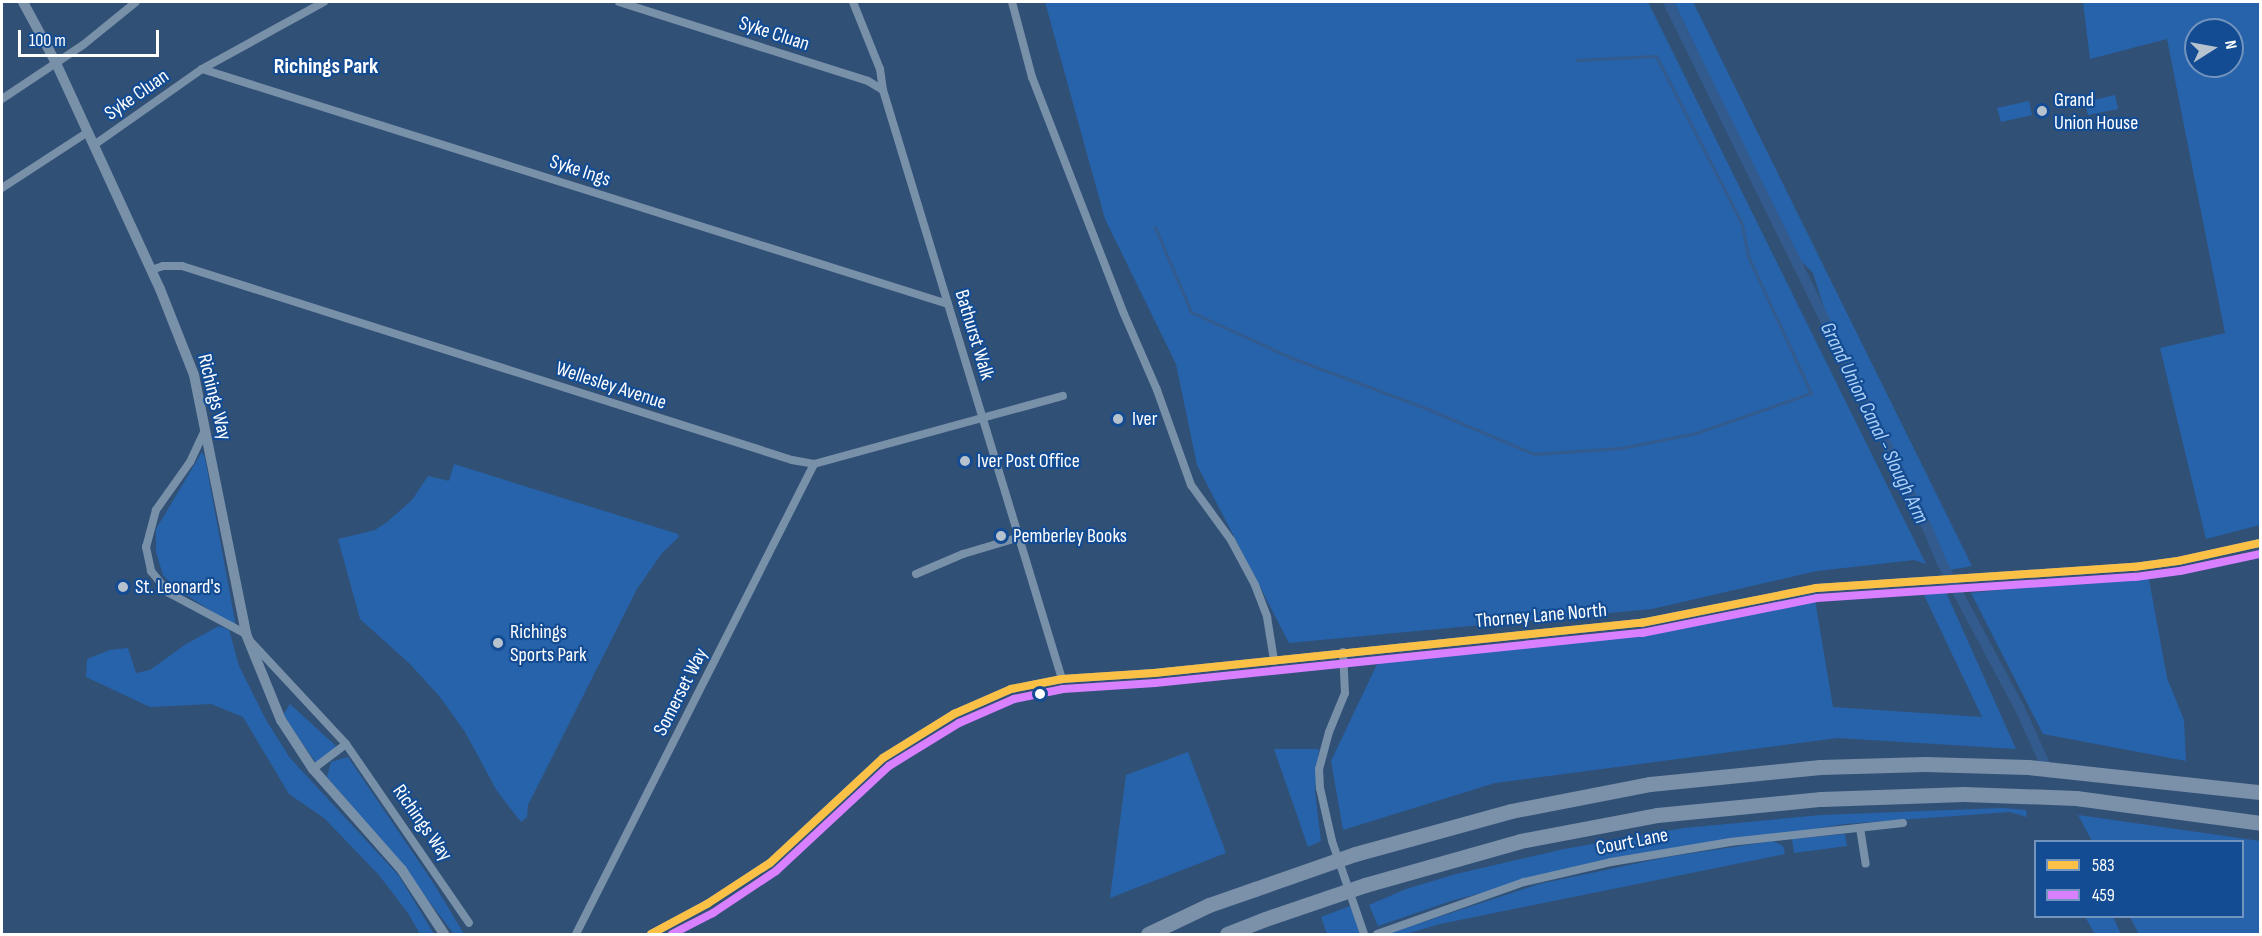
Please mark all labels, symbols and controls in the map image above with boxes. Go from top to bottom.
street label: Syke Cluan [736,11,812,57]
scale bar [21,18,162,56]
north arrow [2184,18,2244,78]
text: 100 m [29,30,66,51]
text: N [2220,39,2240,51]
district label: Richings Park [274,54,378,80]
street label: Syke Cluan [100,64,174,126]
place label: Grand Union House [2054,88,2138,135]
marker: Grand Union House [2035,104,2049,118]
street label: Syke Ings [547,150,613,192]
street label: Bathurst Walk [949,287,999,383]
water label: Grand Union Canal - Slough Arm [1814,318,1934,528]
street label: Richings Way [192,351,236,443]
street label: Wellesley Avenue [553,357,669,415]
place label: Iver [1132,407,1157,431]
marker: Iver [1109,410,1127,428]
place label: Iver Post Office [977,449,1080,473]
marker: Iver Post Office [958,454,972,468]
place label: Pemberley Books [1013,524,1127,548]
marker: Pemberley Books [994,529,1008,543]
place label: St. Leonard's [135,575,221,599]
marker: St. Leonard's [116,580,130,594]
street label: Thorney Lane North [1474,598,1608,634]
place label: Richings Sports Park [510,620,587,667]
marker: Richings Sports Park [491,636,505,650]
street label: Somerset Way [649,644,713,740]
unlabelled marker [1034,688,1046,700]
street label: Richings Way [387,780,457,866]
street label: Court Lane [1594,823,1670,861]
legend [2034,840,2244,918]
text: 583 [2092,855,2115,876]
text: 459 [2092,885,2115,906]

